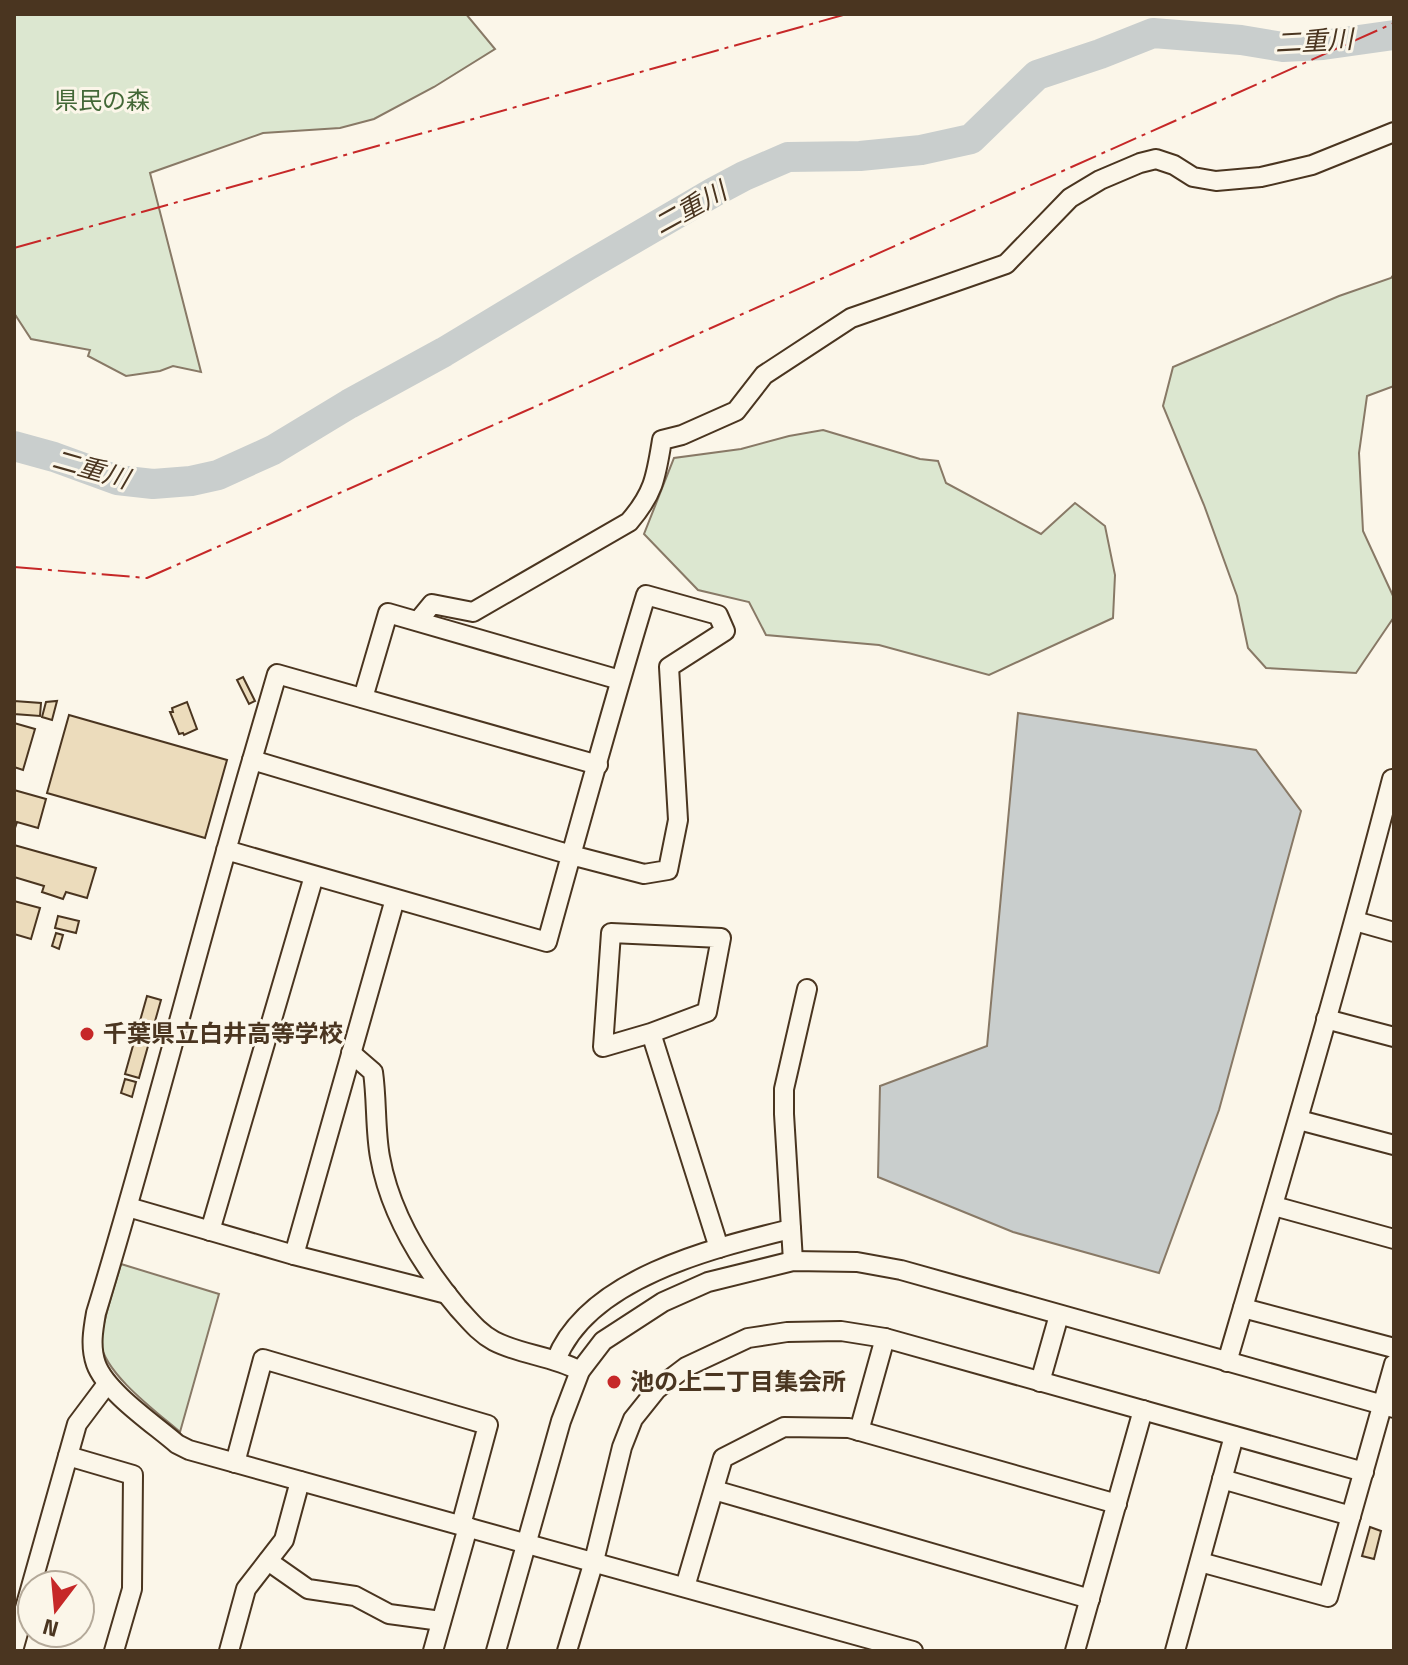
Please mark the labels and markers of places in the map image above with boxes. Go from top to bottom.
place label: 千葉県立白井高等学校 [103,1015,343,1051]
marker: 千葉県立白井高等学校 [78,1025,96,1043]
place label: 池の上二丁目集会所 [630,1363,846,1399]
marker: 池の上二丁目集会所 [605,1373,623,1391]

